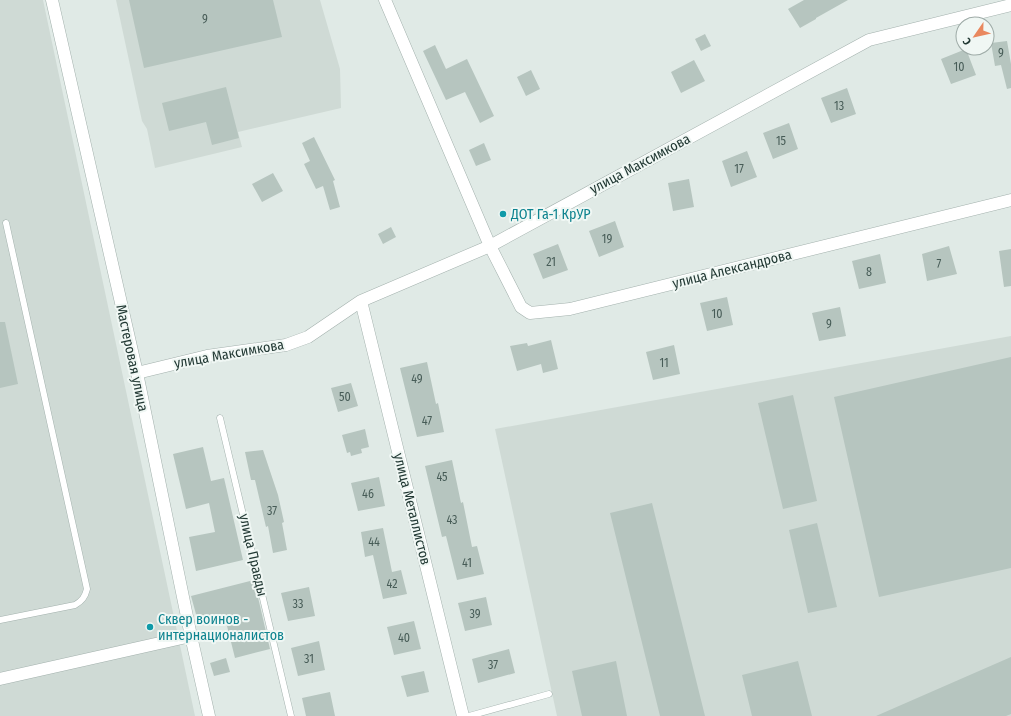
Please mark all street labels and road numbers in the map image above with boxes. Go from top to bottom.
street label: улица Максимкова [587,130,693,198]
street label: улица Александрова [671,246,793,292]
street label: Мастеровая улица [112,303,152,413]
street label: улица Максимкова [173,336,285,372]
street label: улица Металлистов [390,451,434,567]
street label: улица Правды [235,512,271,598]

